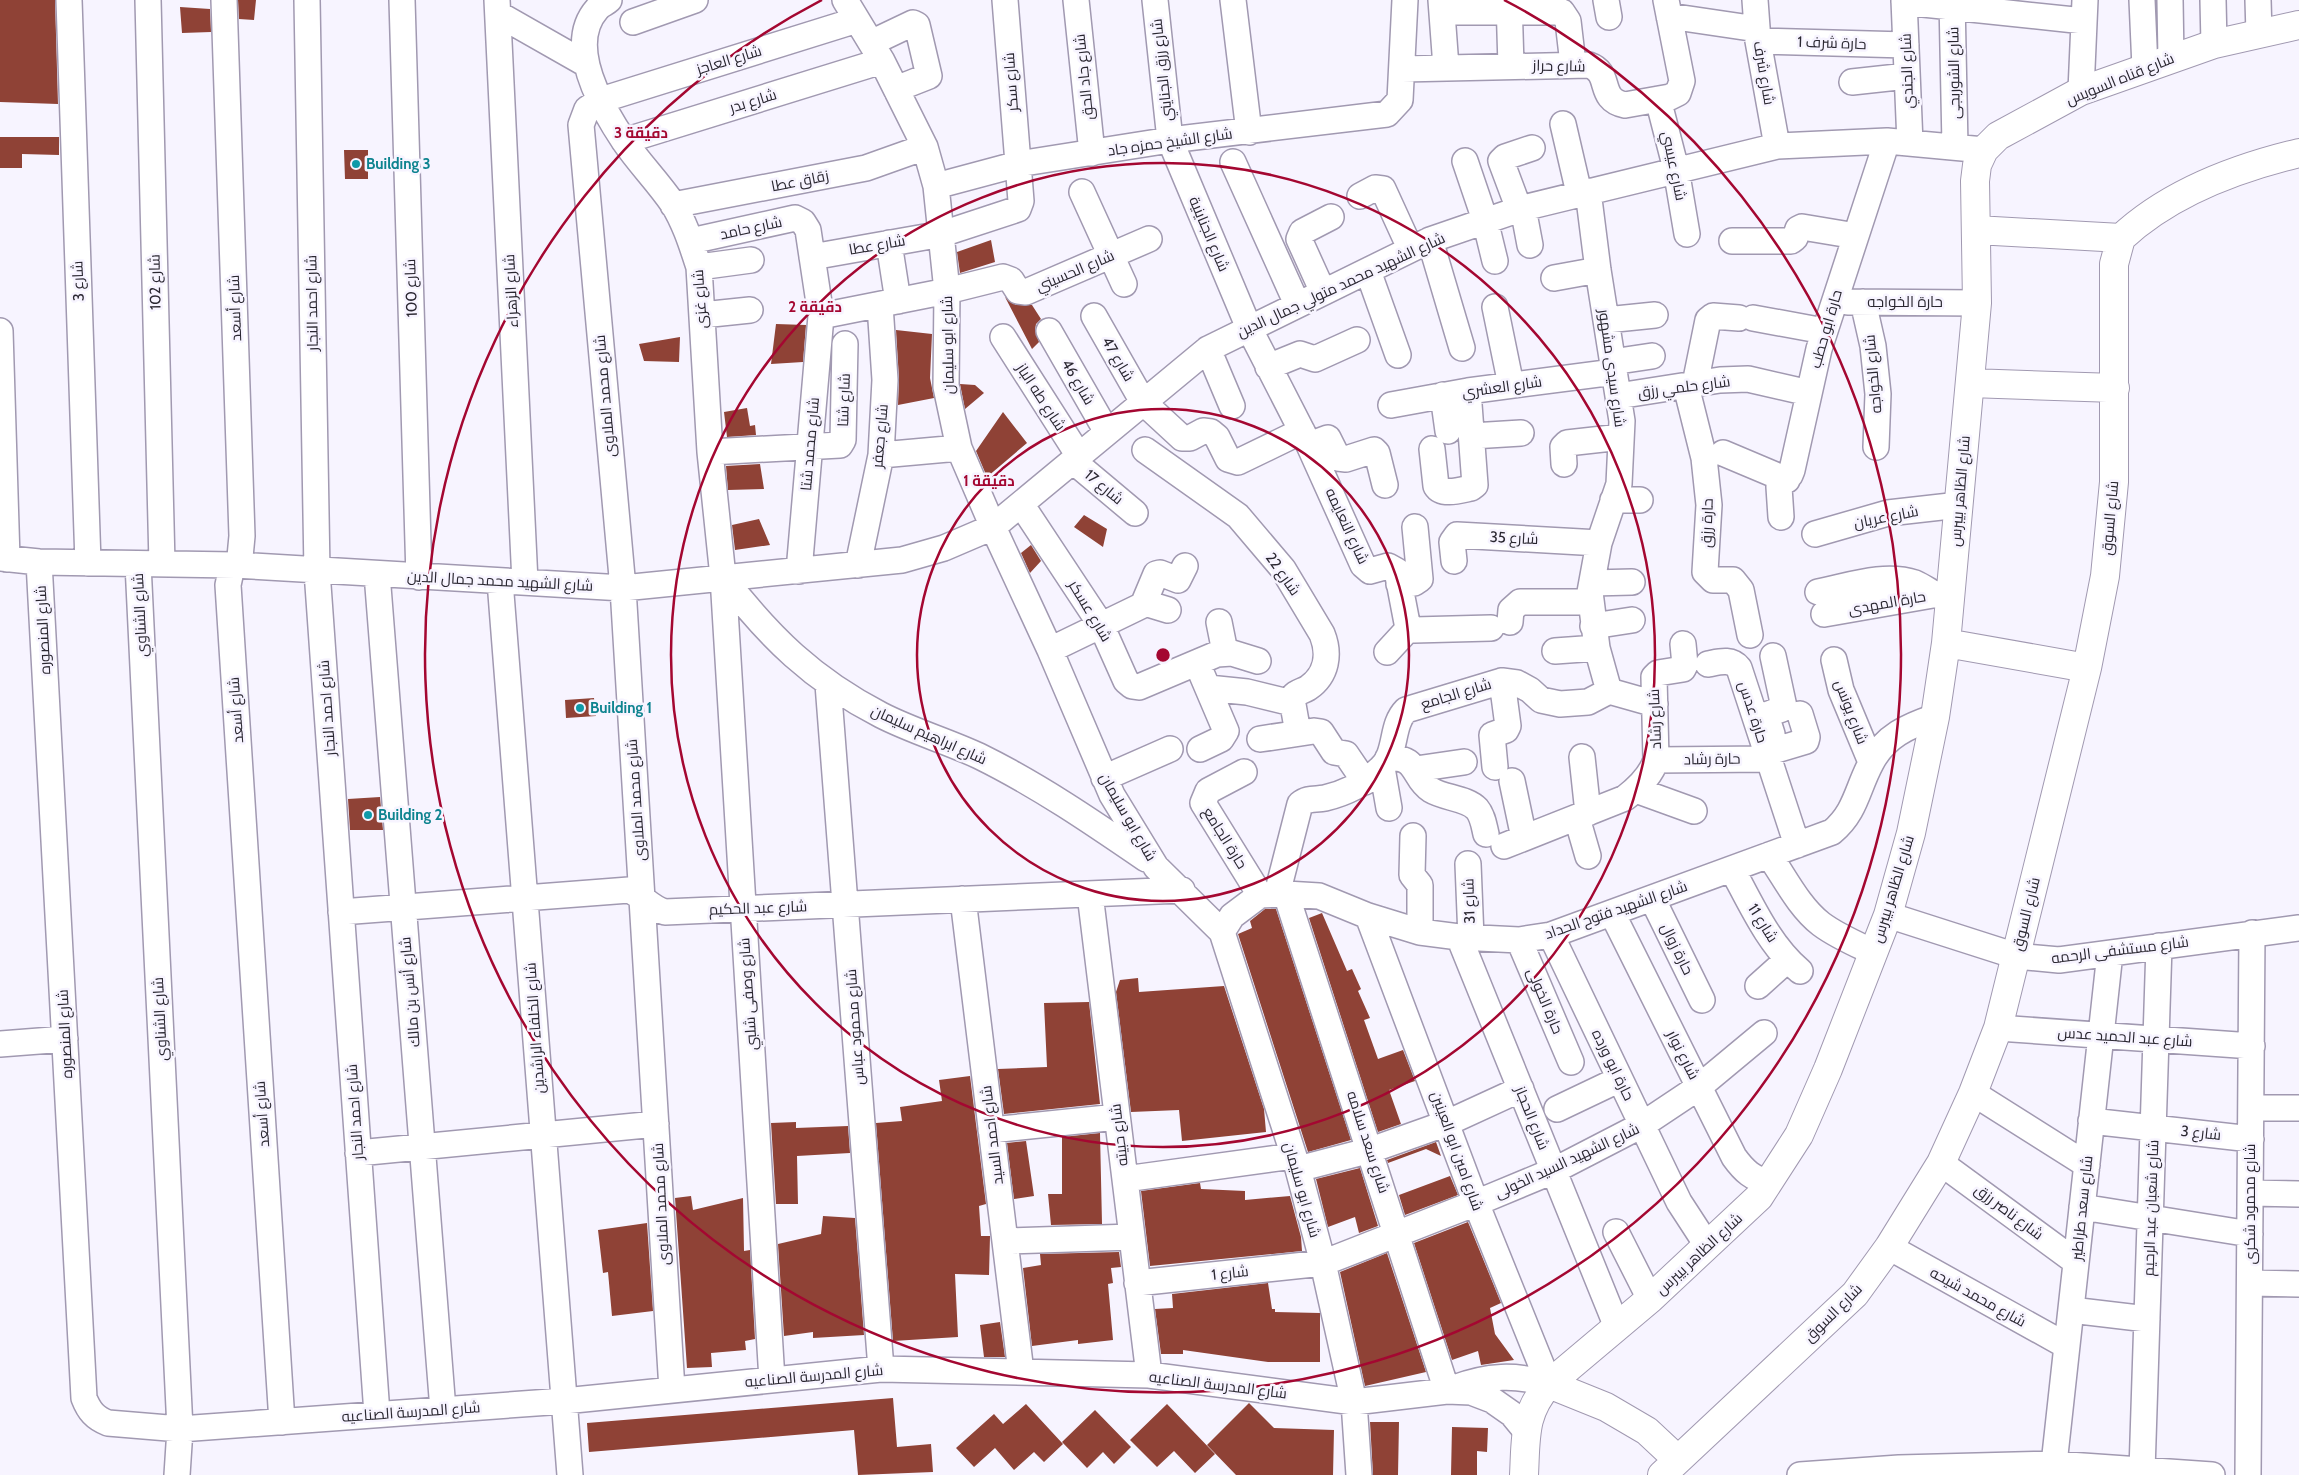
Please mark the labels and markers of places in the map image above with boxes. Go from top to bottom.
place label: Building 3 [366,155,430,173]
marker: Building 3 [350,158,362,170]
centre of rings [1154,646,1172,664]
place label: Building 1 [590,699,652,717]
marker: Building 1 [574,702,586,714]
place label: Building 2 [378,806,442,824]
marker: Building 2 [362,809,374,821]

